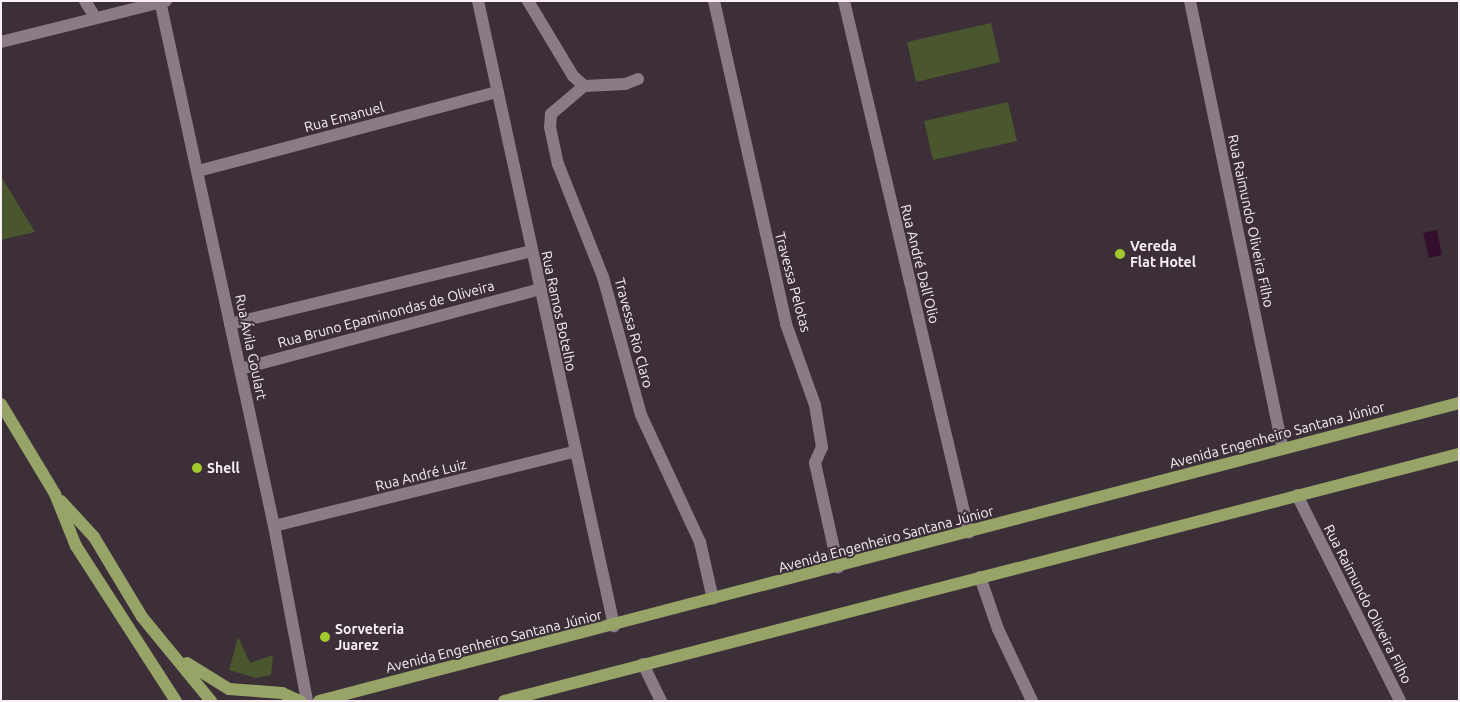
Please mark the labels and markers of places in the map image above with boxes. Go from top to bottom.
place label: Vereda Flat Hotel [1130,238,1196,270]
marker: Vereda Flat Hotel [1114,248,1126,260]
place label: Shell [207,460,240,476]
marker: Shell [191,462,203,474]
place label: Sorveteria Juarez [335,621,404,654]
marker: Sorveteria Juarez [319,631,331,643]

